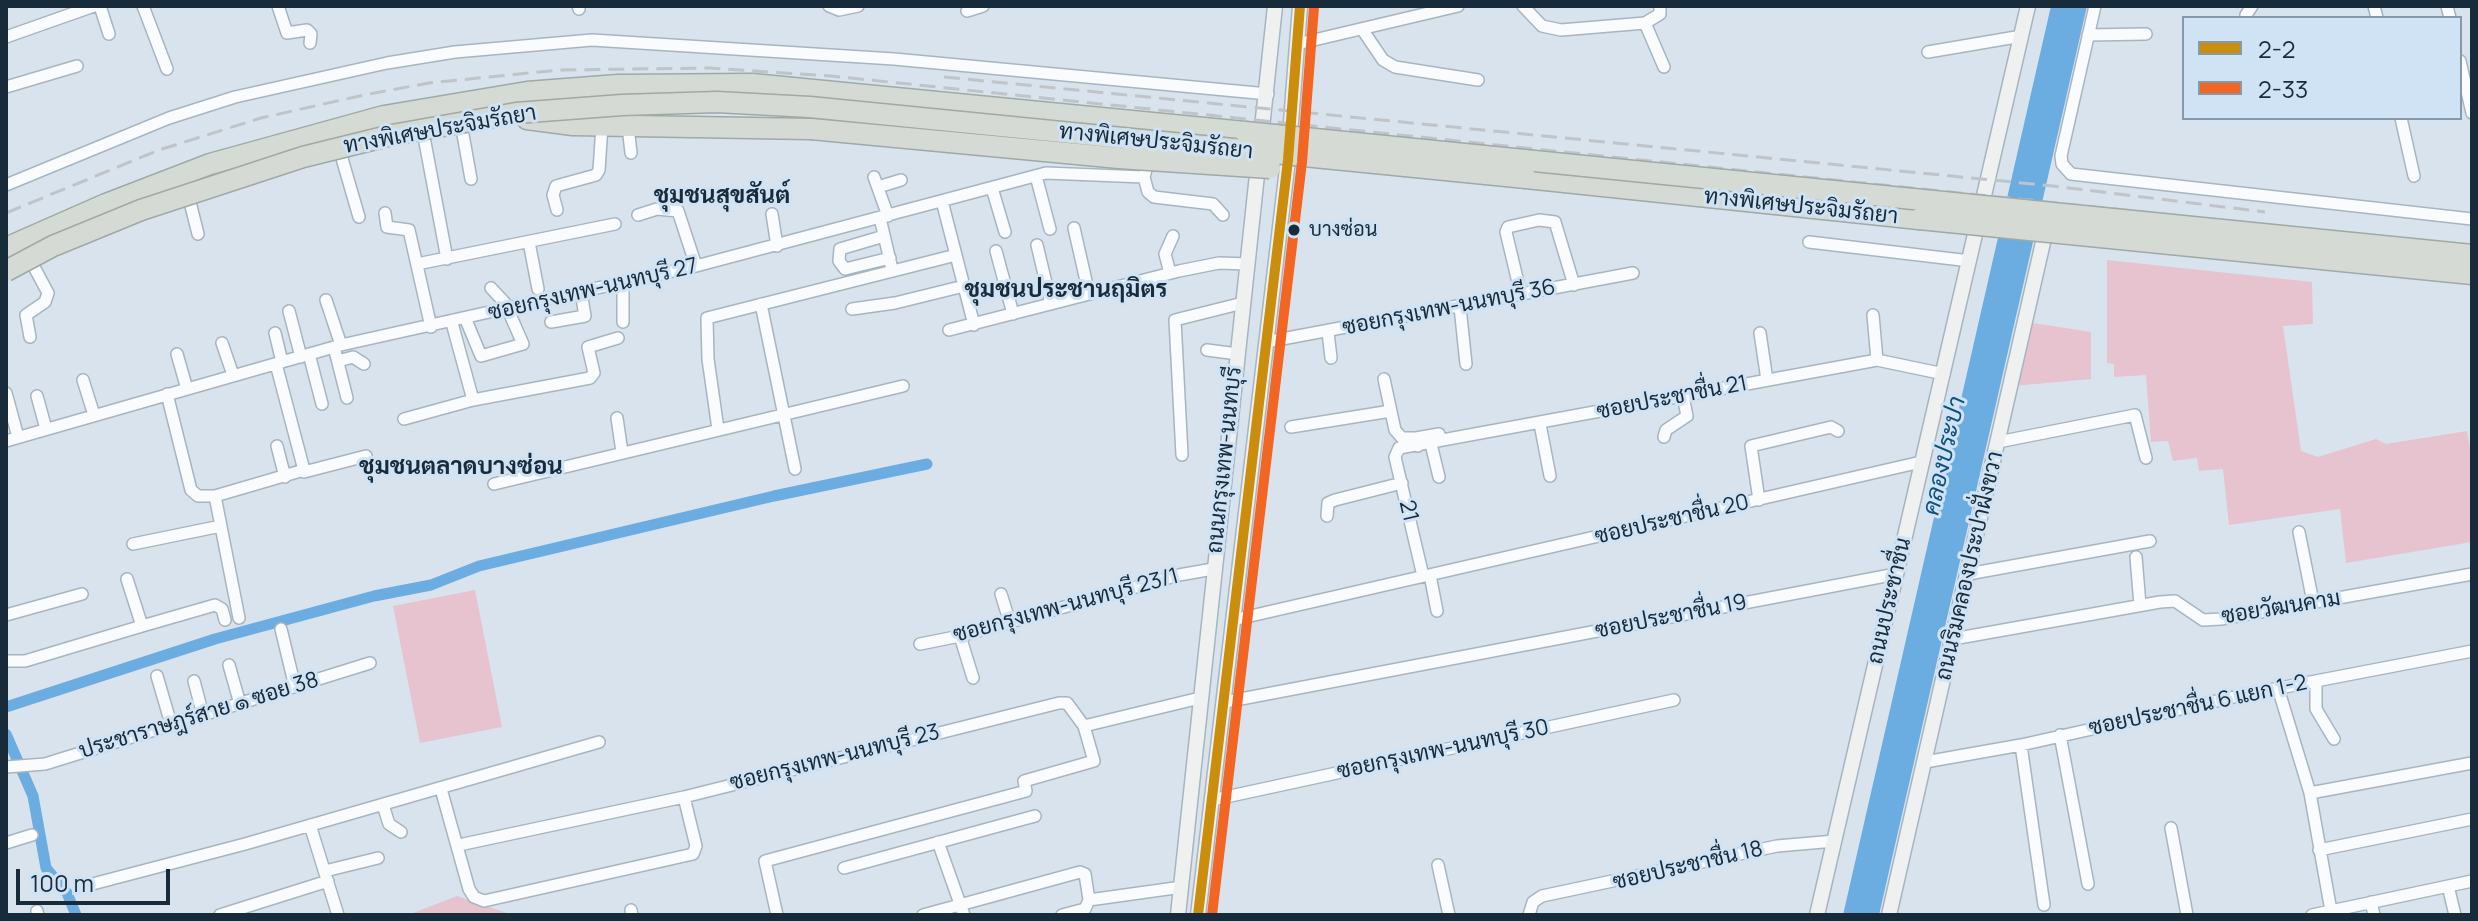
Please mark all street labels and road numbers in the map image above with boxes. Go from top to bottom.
street label: ทางพิเศษประจิมรัถยา [342,100,538,160]
street label: ทางพิเศษประจิมรัถยา [1058,119,1254,165]
street label: ทางพิเศษประจิมรัถยา [1703,184,1899,230]
street label: ซอยกรุงเทพ-นนทบุรี 27 [486,253,700,327]
street label: ซอยกรุงเทพ-นนทบุรี 36 [1340,274,1558,342]
street label: ถนนกรุงเทพ-นนทบุรี [1202,365,1248,555]
street label: ซอยประชาชื่น 21 [1595,370,1749,426]
street label: ถนนริมคลองประปาฝั่งขวา [1931,449,2009,683]
street label: ซอยประชาชื่น 20 [1592,489,1752,551]
street label: 21 [1393,498,1423,524]
street label: ถนนประชาชื่น [1863,535,1917,667]
street label: ซอยกรุงเทพ-นนทบุรี 23/1 [950,563,1182,649]
street label: ซอยวัฒนคาม [2220,586,2342,630]
street label: ซอยประชาชื่น 19 [1593,589,1749,645]
street label: ประชาราษฎร์สาย ๑ ซอย 38 [76,667,322,765]
street label: ซอยประชาชื่น 6 แยก 1-2 [2086,670,2310,742]
street label: ซอยกรุงเทพ-นนทบุรี 30 [1335,715,1551,785]
street label: ซอยกรุงเทพ-นนทบุรี 23 [727,719,943,797]
street label: ซอยประชาชื่น 18 [1611,836,1765,896]

